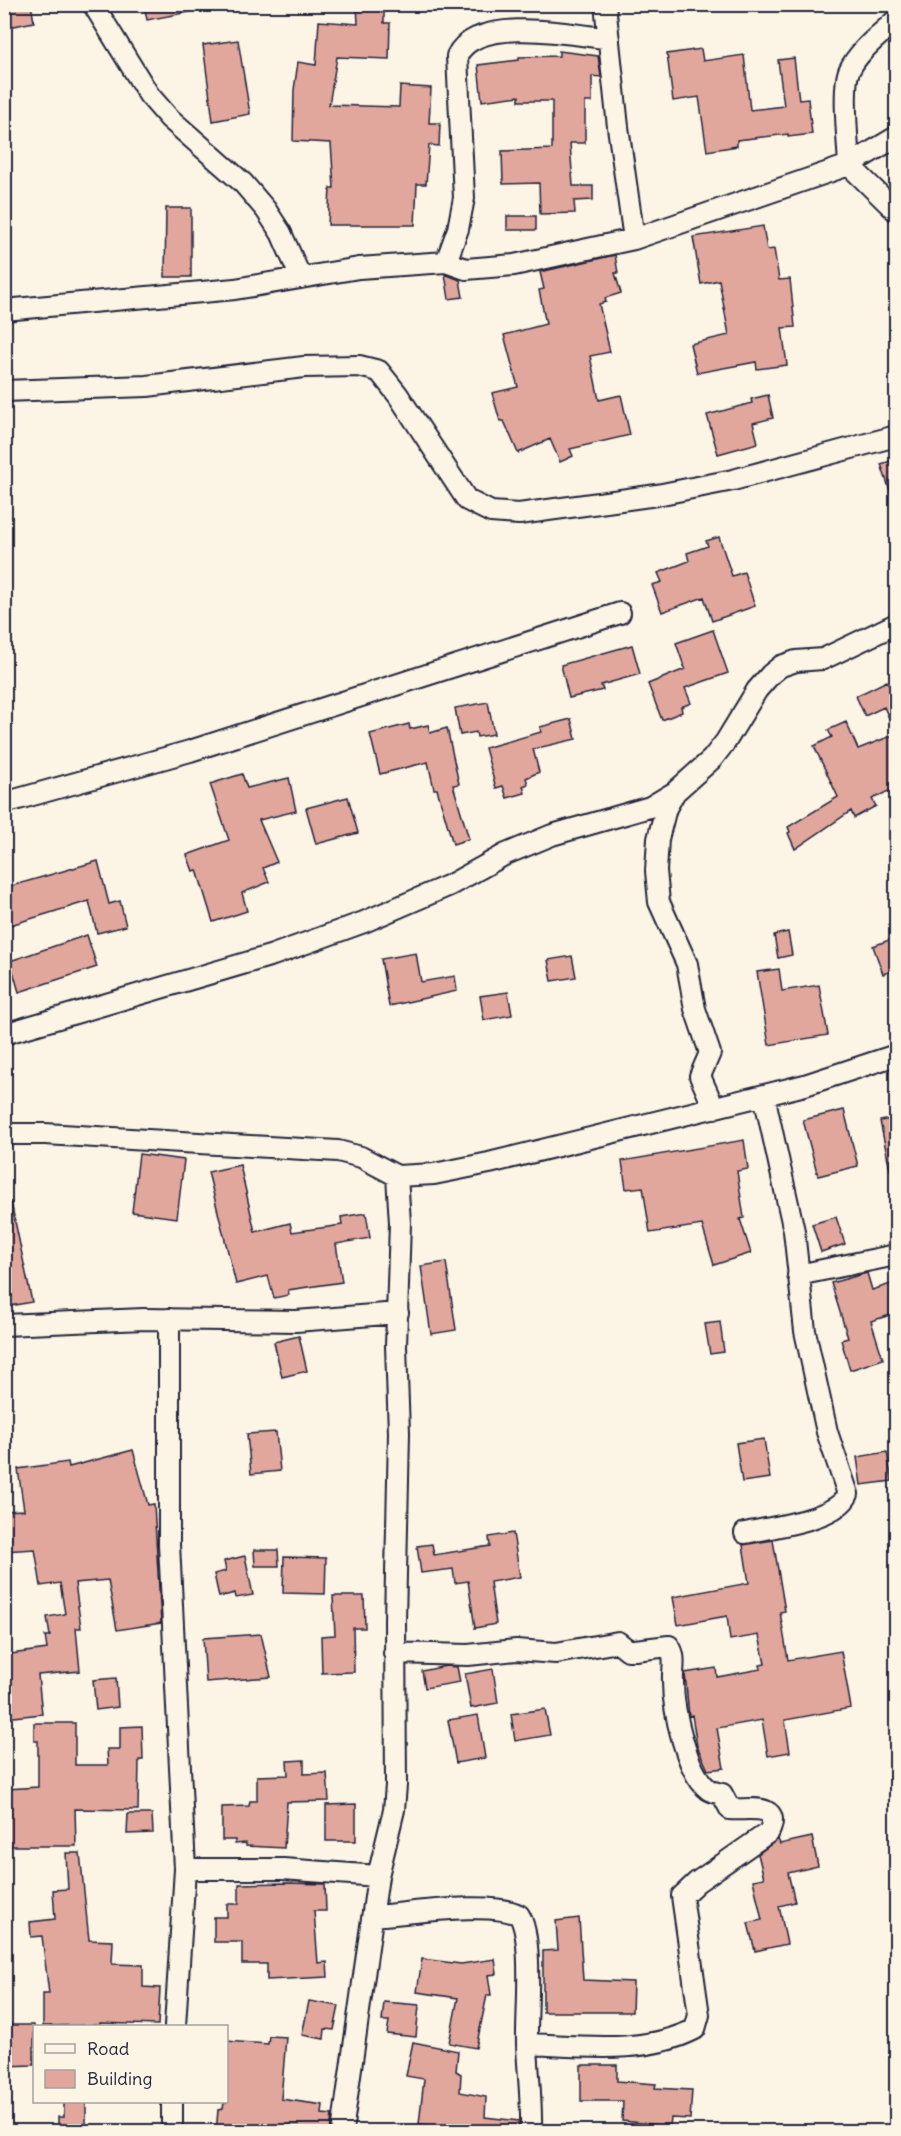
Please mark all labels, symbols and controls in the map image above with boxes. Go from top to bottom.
legend [33,2025,228,2103]
text: Road [87,2037,130,2060]
text: Building [87,2067,152,2090]

